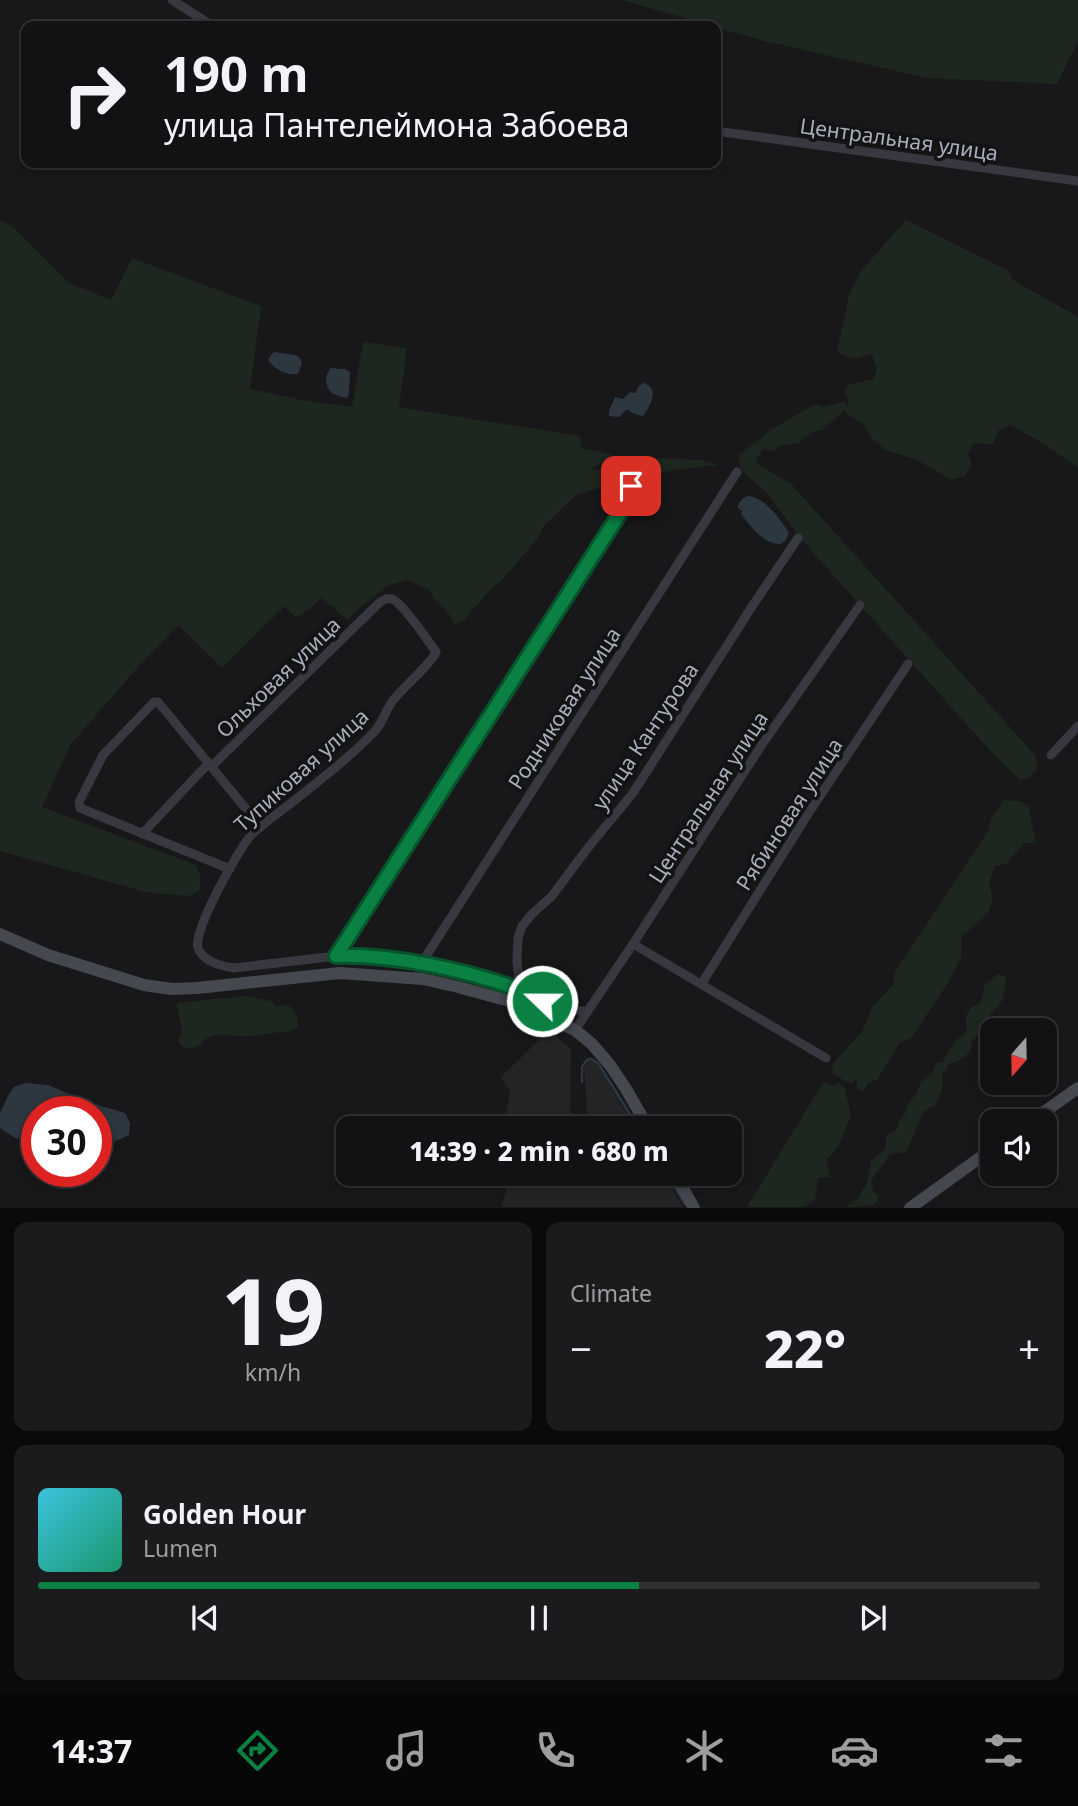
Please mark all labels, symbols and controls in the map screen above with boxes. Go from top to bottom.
text: 190 m [164,40,309,106]
icon: right [49,49,140,140]
text: улица Пантелеймона Забоева [164,103,630,146]
street label: Центральная улица [798,111,1000,167]
pin [601,456,661,516]
icon: arrive [612,467,650,505]
street label: Ольховая улица [210,610,346,744]
street label: Родниковая улица [501,622,627,794]
street label: улица Кантурова [585,657,705,815]
street label: Тупиковая улица [228,702,374,838]
street label: Центральная улица [642,706,774,888]
street label: Рябиновая улица [729,732,849,896]
position arrow [505,964,579,1038]
north arrow [980,1018,1057,1096]
map controls [980,1018,1057,1186]
speed limit sign: 30 [21,1096,112,1187]
button: sound [980,1109,1057,1186]
text: 14:39 · 2 min · 680 m [409,1133,669,1169]
text: 19 [221,1248,325,1372]
text: Climate [570,1277,652,1309]
text: 22° [764,1312,846,1383]
text: − [570,1322,592,1374]
text: + [1018,1322,1040,1374]
text: km/h [245,1356,301,1388]
text: Golden Hour [143,1496,306,1532]
text: Lumen [143,1532,218,1564]
icon: previous [186,1599,224,1637]
icon: pause [520,1599,558,1637]
icon: next [854,1599,892,1637]
icon: directions [233,1726,282,1775]
icon: music [382,1726,431,1775]
icon: phone [531,1726,580,1775]
icon: climate [680,1726,729,1775]
icon: car [830,1726,879,1775]
icon: filters [979,1726,1028,1775]
text: 14:37 [50,1729,132,1772]

